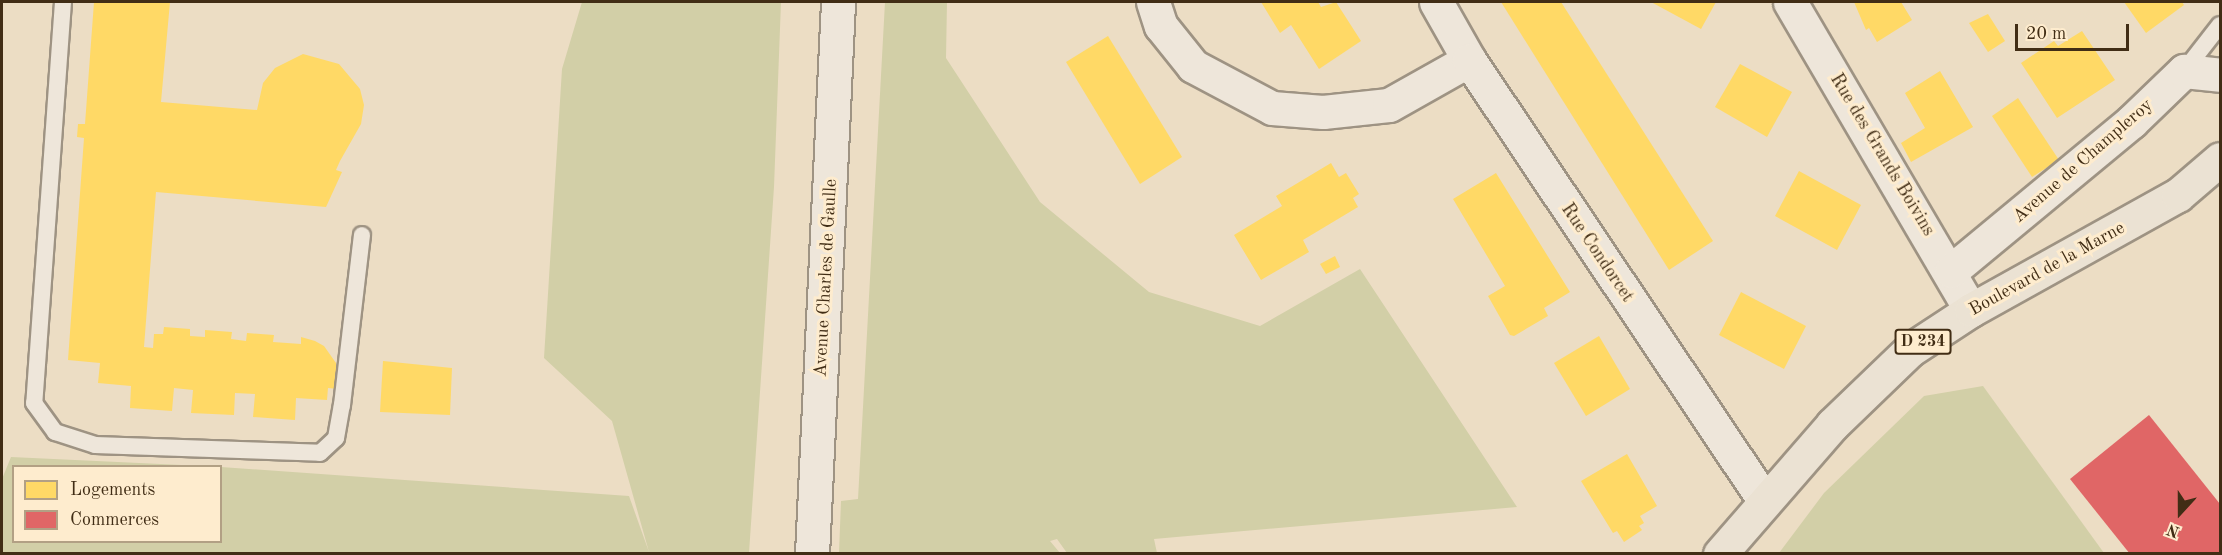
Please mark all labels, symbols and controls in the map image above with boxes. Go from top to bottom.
scale bar [2018,12,2132,50]
text: 20 m [2026,25,2066,43]
street label: Rue des Grands Boivins [1825,70,1939,240]
street label: Avenue de Champleroy [2009,94,2157,228]
street label: Avenue Charles de Gaulle [810,178,842,378]
street label: Rue Condorcet [1556,199,1638,307]
street label: Boulevard de la Marne [1965,217,2129,321]
road number: D 234 [1894,329,1952,355]
legend [12,465,222,543]
text: Logements [70,481,155,499]
north arrow [2150,483,2210,543]
text: Commerces [70,511,159,529]
text: N [2165,520,2182,539]

